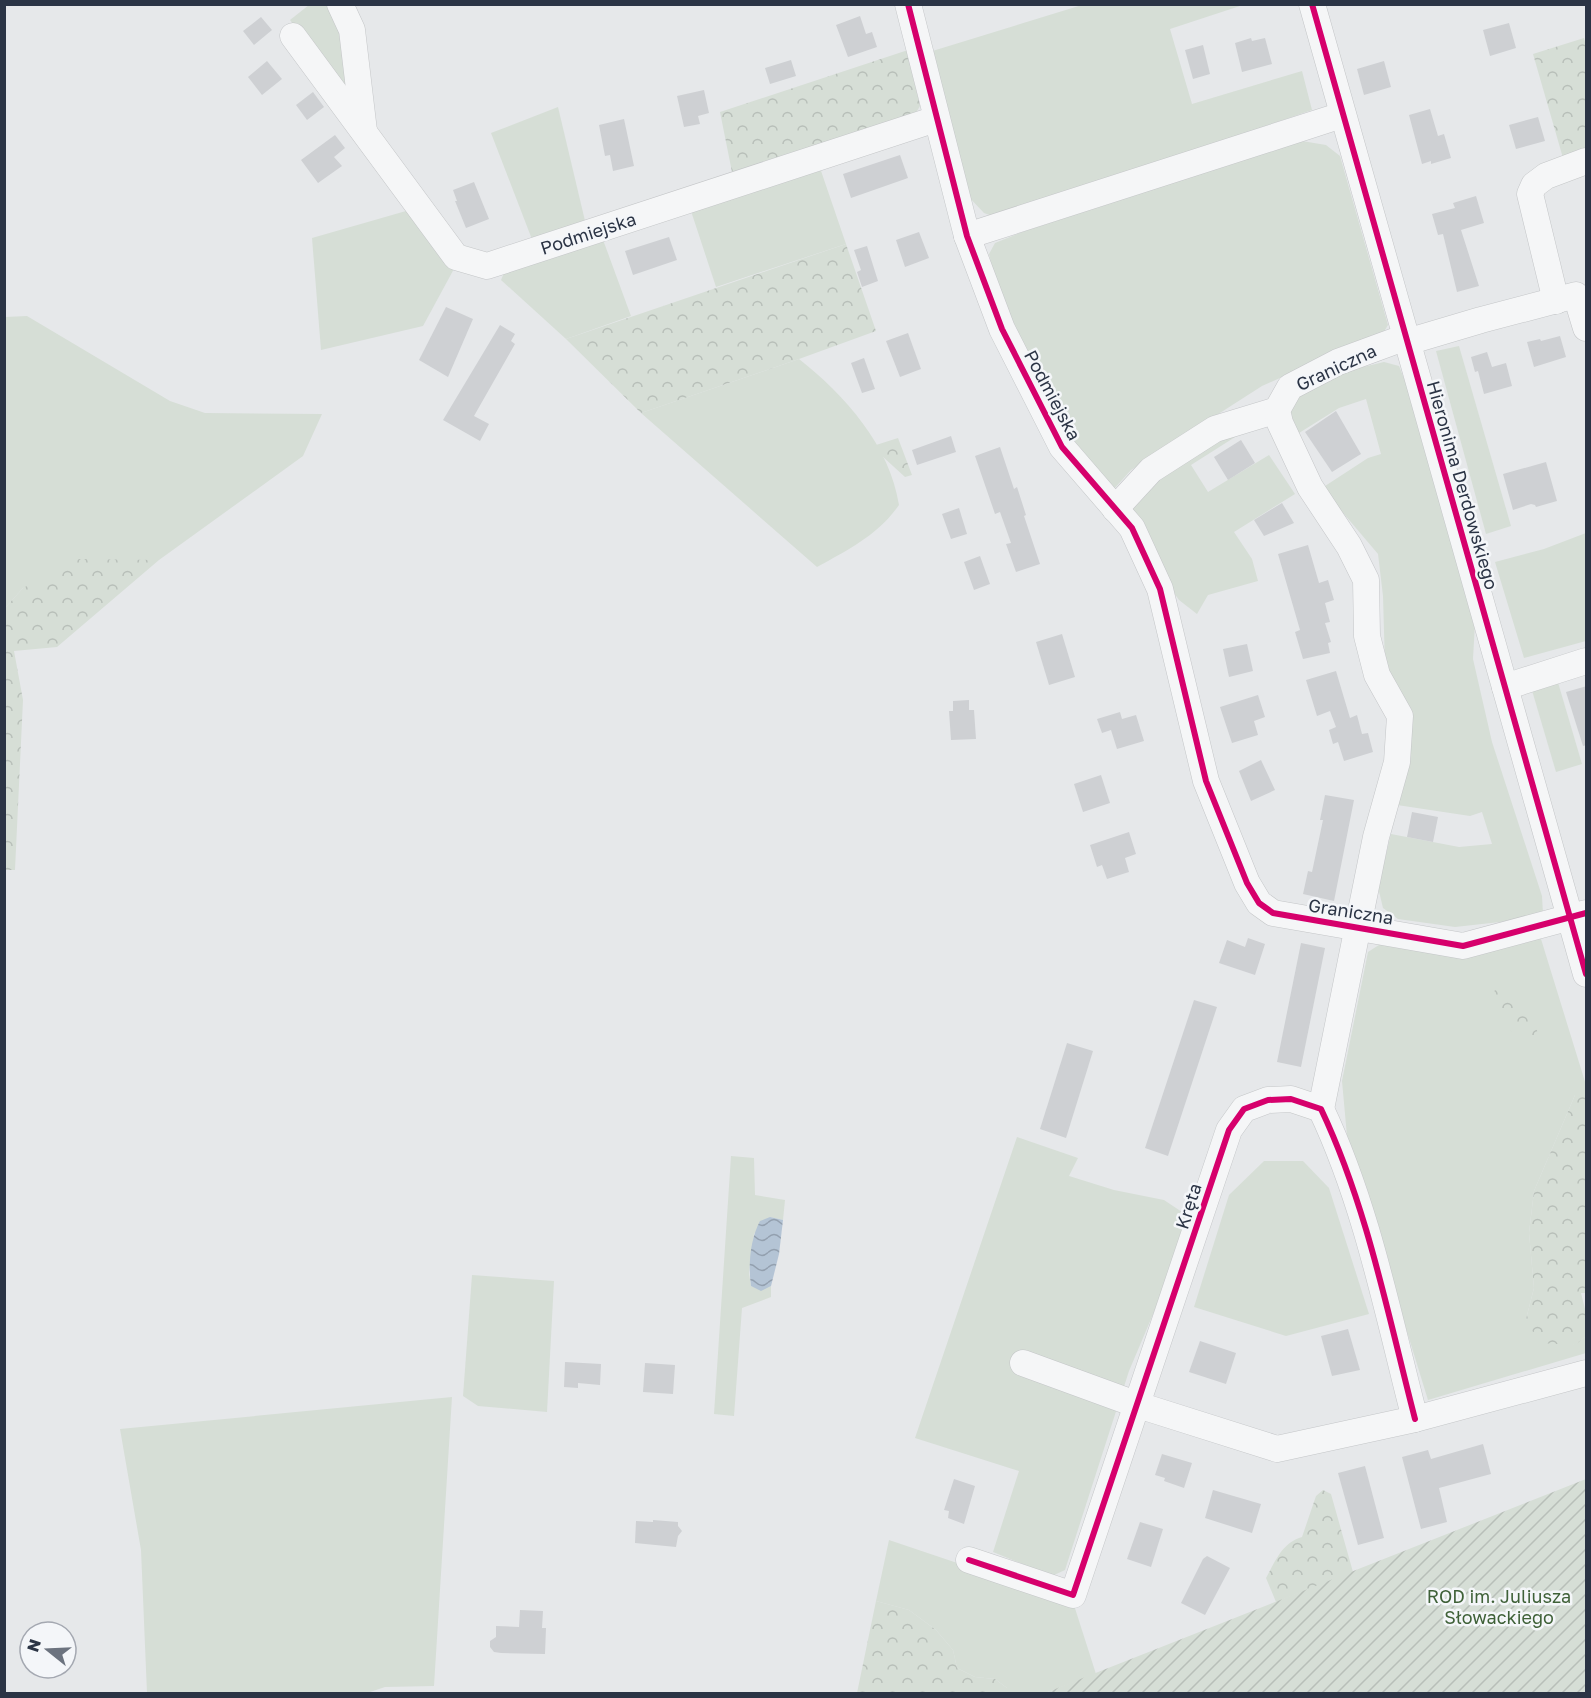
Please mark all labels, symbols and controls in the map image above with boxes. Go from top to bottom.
street label: Podmiejska [537,207,639,259]
street label: Graniczna [1292,339,1380,395]
street label: Podmiejska [1020,346,1086,444]
street label: Hieronima Derdowskiego [1423,378,1503,592]
street label: Graniczna [1307,893,1395,929]
street label: Kręta [1170,1180,1206,1232]
park label: ROD im. Juliusza Słowackiego [1427,1585,1571,1628]
north arrow [18,1620,78,1680]
text: N [22,1636,45,1654]

